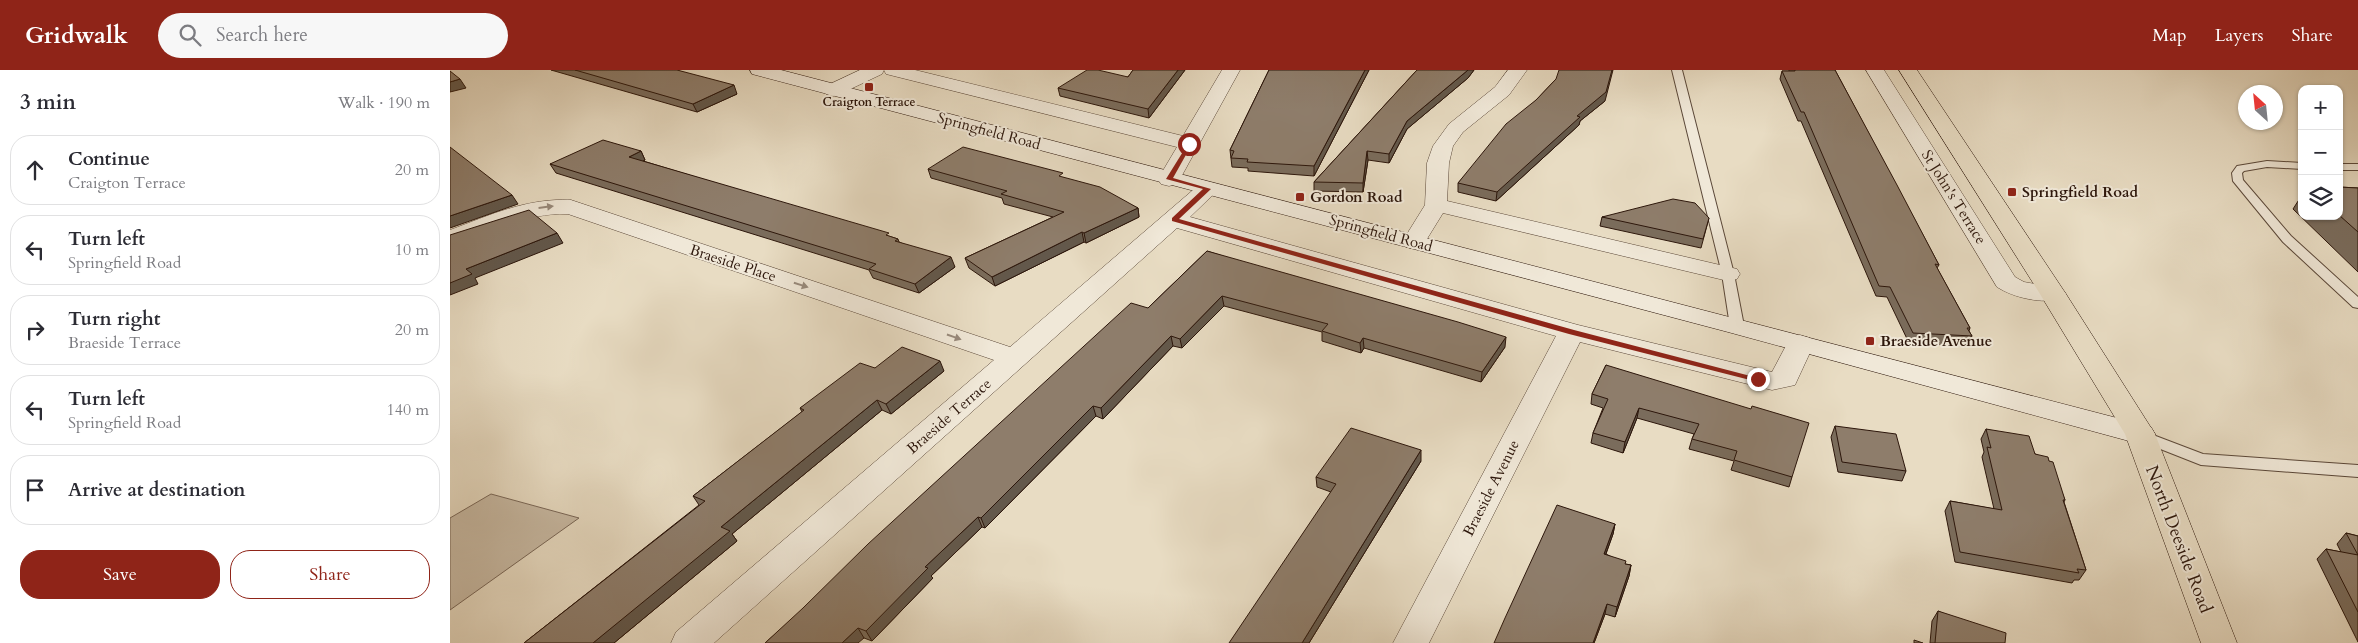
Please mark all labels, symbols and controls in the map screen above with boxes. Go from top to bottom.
search box [158,13,508,58]
text: Gridwalk [25,19,128,52]
icon: search [176,21,204,49]
text: Search here [216,22,308,48]
text: Map [2152,23,2187,48]
text: Layers [2215,23,2264,48]
text: Share [2292,23,2333,48]
marker: Craigton Terrace [863,81,875,93]
north arrow [2238,85,2283,130]
map controls [2298,85,2343,220]
button: + [2298,85,2343,130]
text: 3 min [20,88,76,117]
text: Walk · 190 m [338,92,430,114]
place label: Craigton Terrace [823,94,915,110]
street label: Springfield Road [935,108,1043,154]
button: − [2298,130,2343,175]
route start [1178,133,1201,156]
text: Continue [68,146,150,172]
street label: St John's Terrace [1917,146,1991,248]
icon: ahead [21,156,49,184]
text: 20 m [395,159,429,181]
text: Craigton Terrace [68,172,186,194]
button: layers [2298,175,2343,220]
place label: Springfield Road [2022,182,2138,202]
marker: Springfield Road [2006,186,2018,198]
place label: Gordon Road [1310,187,1403,207]
marker: Gordon Road [1294,191,1306,203]
one-way arrow [538,203,554,211]
street label: Springfield Road [1327,210,1435,256]
text: Turn left [68,226,145,252]
icon: left [21,236,49,264]
text: 10 m [395,239,429,261]
street label: Braeside Place [687,240,779,286]
text: Springfield Road [68,252,181,274]
one-way arrow [793,282,808,289]
text: Turn right [68,306,160,332]
icon: right [21,316,49,344]
text: 20 m [395,319,429,341]
place label: Braeside Avenue [1880,331,1992,351]
text: Braeside Terrace [68,332,181,354]
one-way arrow [947,334,962,341]
marker: Braeside Avenue [1864,335,1876,347]
route end [1747,368,1770,391]
street label: Braeside Terrace [902,374,996,458]
text: Turn left [68,386,145,412]
icon: left [21,396,49,424]
text: 140 m [387,399,429,421]
text: Springfield Road [68,412,181,434]
street label: Braeside Avenue [1458,436,1524,540]
street label: North Deeside Road [2139,462,2218,617]
icon: arrive [21,476,49,504]
text: Arrive at destination [68,477,245,503]
button: Save [20,550,220,599]
button: Share [230,550,430,599]

